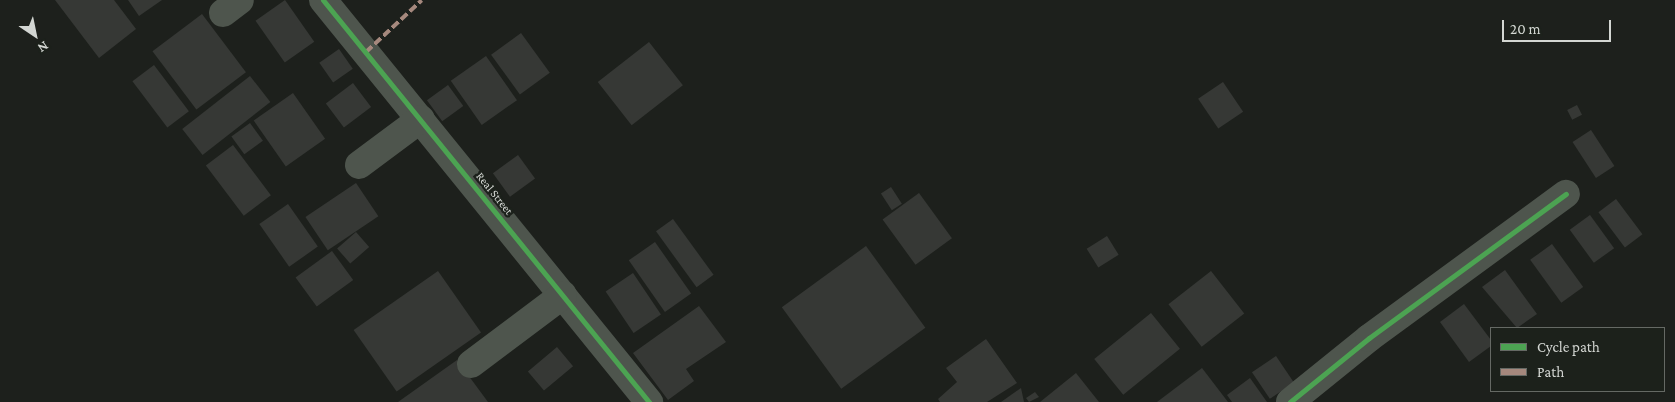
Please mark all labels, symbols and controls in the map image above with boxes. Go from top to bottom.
north arrow [10,10,60,60]
scale bar [1505,10,1614,42]
text: 20 m [1510,21,1541,37]
text: N [35,38,52,57]
street label: Real Street [472,170,516,218]
legend [1490,327,1665,392]
text: Cycle path [1537,339,1600,355]
text: Path [1537,364,1564,380]

